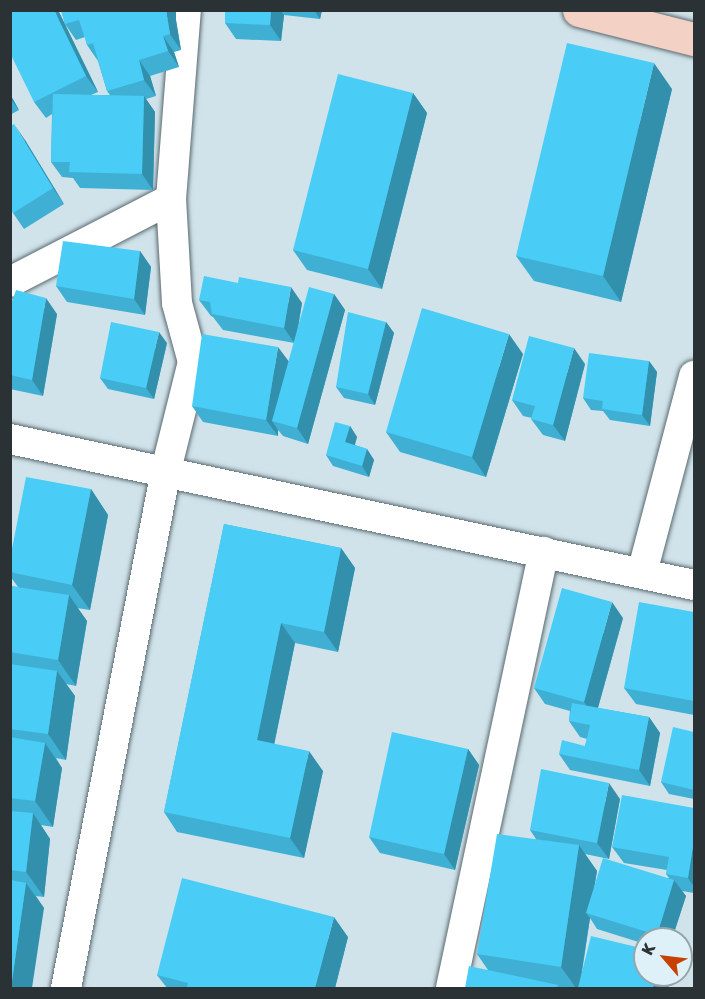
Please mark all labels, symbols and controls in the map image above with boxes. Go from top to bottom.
north arrow [633,927,693,987]
text: K [638,940,659,958]

